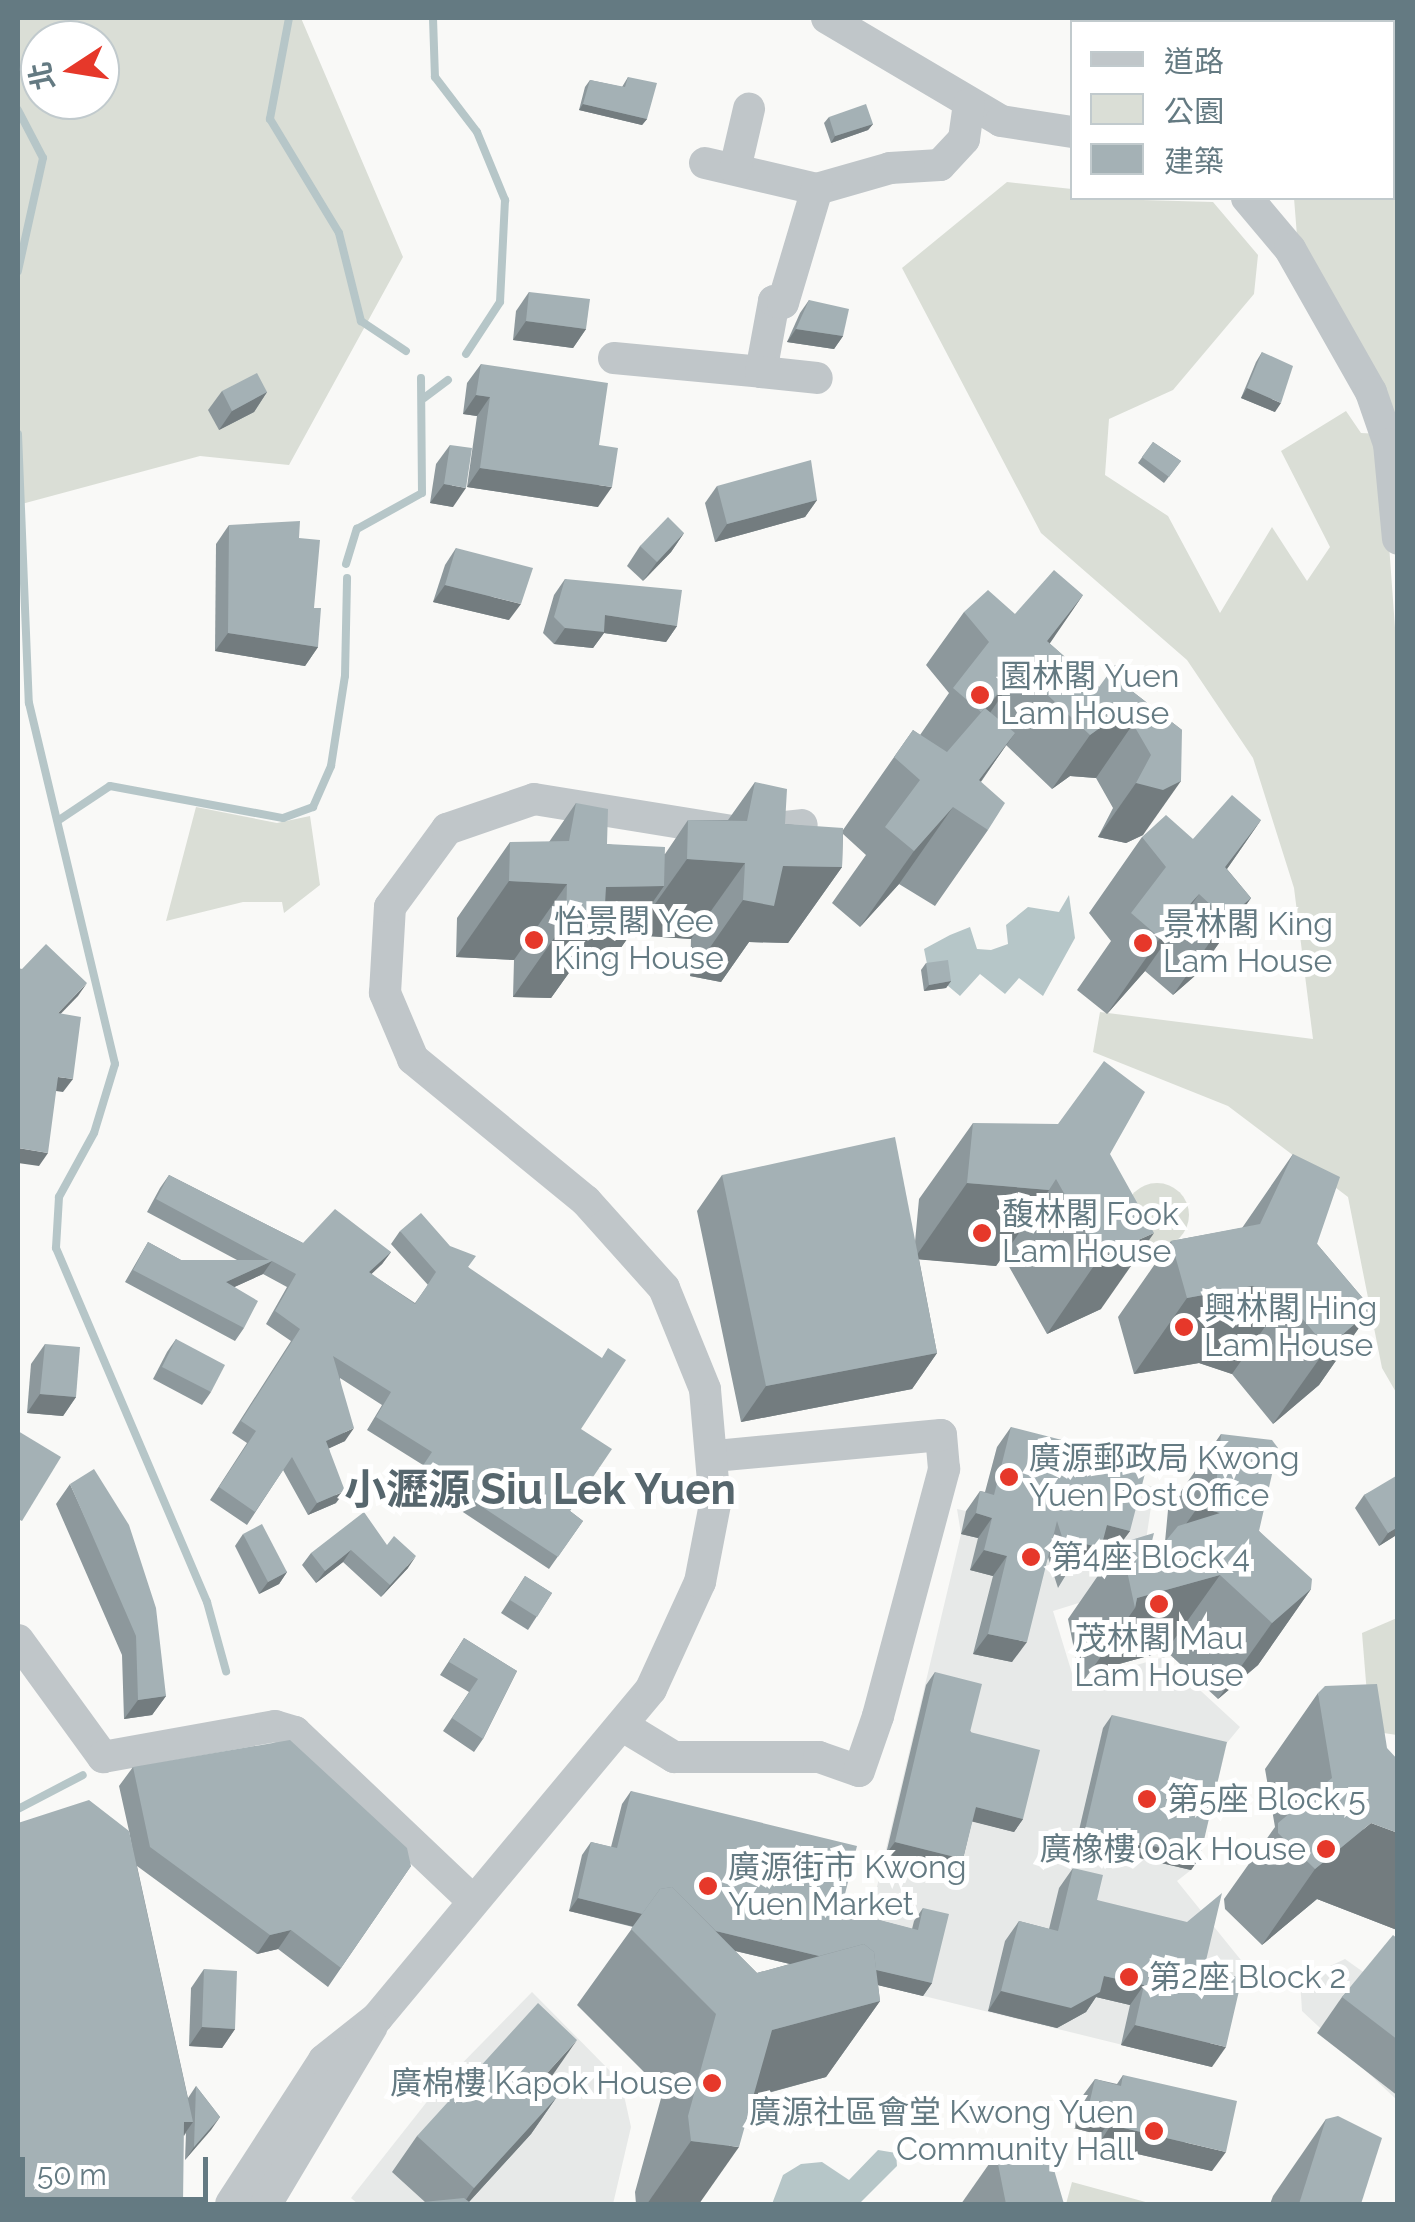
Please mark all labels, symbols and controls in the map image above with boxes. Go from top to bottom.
north arrow [20,20,120,120]
legend [1070,20,1395,200]
text: 道路 [1164,44,1224,79]
text: 北 [23,59,61,93]
text: 公園 [1164,94,1224,129]
text: 建築 [1164,144,1224,179]
place label: 園林閣 Yuen Lam House [1000,658,1180,733]
marker: 園林閣 Yuen Lam House [969,684,991,706]
place label: 怡景閣 Yee King House [554,903,724,978]
place label: 景林閣 King Lam House [1163,906,1333,981]
marker: 怡景閣 Yee King House [523,929,545,951]
marker: 景林閣 King Lam House [1132,932,1154,954]
place label: 馥林閣 Fook Lam House [1002,1196,1179,1271]
marker: 馥林閣 Fook Lam House [971,1222,993,1244]
place label: 興林閣 Hing Lam House [1204,1290,1377,1365]
marker: 興林閣 Hing Lam House [1173,1316,1195,1338]
place label: 廣源郵政局 Kwong Yuen Post Office [1029,1440,1299,1515]
district label: 小瀝源 Siu Lek Yuen [343,1465,737,1515]
marker: 廣源郵政局 Kwong Yuen Post Office [998,1466,1020,1488]
place label: 第4座 Block 4 [1051,1538,1250,1576]
marker: 第4座 Block 4 [1020,1546,1042,1568]
marker: 茂林閣 Mau Lam House [1148,1593,1170,1615]
place label: 茂林閣 Mau Lam House [1074,1620,1244,1695]
place label: 第5座 Block 5 [1167,1780,1366,1818]
marker: 第5座 Block 5 [1136,1788,1158,1810]
place label: 廣橡樓 Oak House [1040,1830,1306,1868]
marker: 廣橡樓 Oak House [1315,1838,1337,1860]
place label: 廣源街市 Kwong Yuen Market [728,1849,966,1924]
marker: 廣源街市 Kwong Yuen Market [697,1875,719,1897]
place label: 第2座 Block 2 [1149,1958,1346,1996]
marker: 第2座 Block 2 [1118,1966,1140,1988]
place label: 廣棉樓 Kapok House [390,2064,692,2102]
marker: 廣棉樓 Kapok House [701,2072,723,2094]
place label: 廣源社區會堂 Kwong Yuen Community Hall [748,2094,1134,2169]
marker: 廣源社區會堂 Kwong Yuen Community Hall [1143,2120,1165,2142]
scale bar [25,2137,212,2199]
text: 50 m [37,2157,107,2192]

